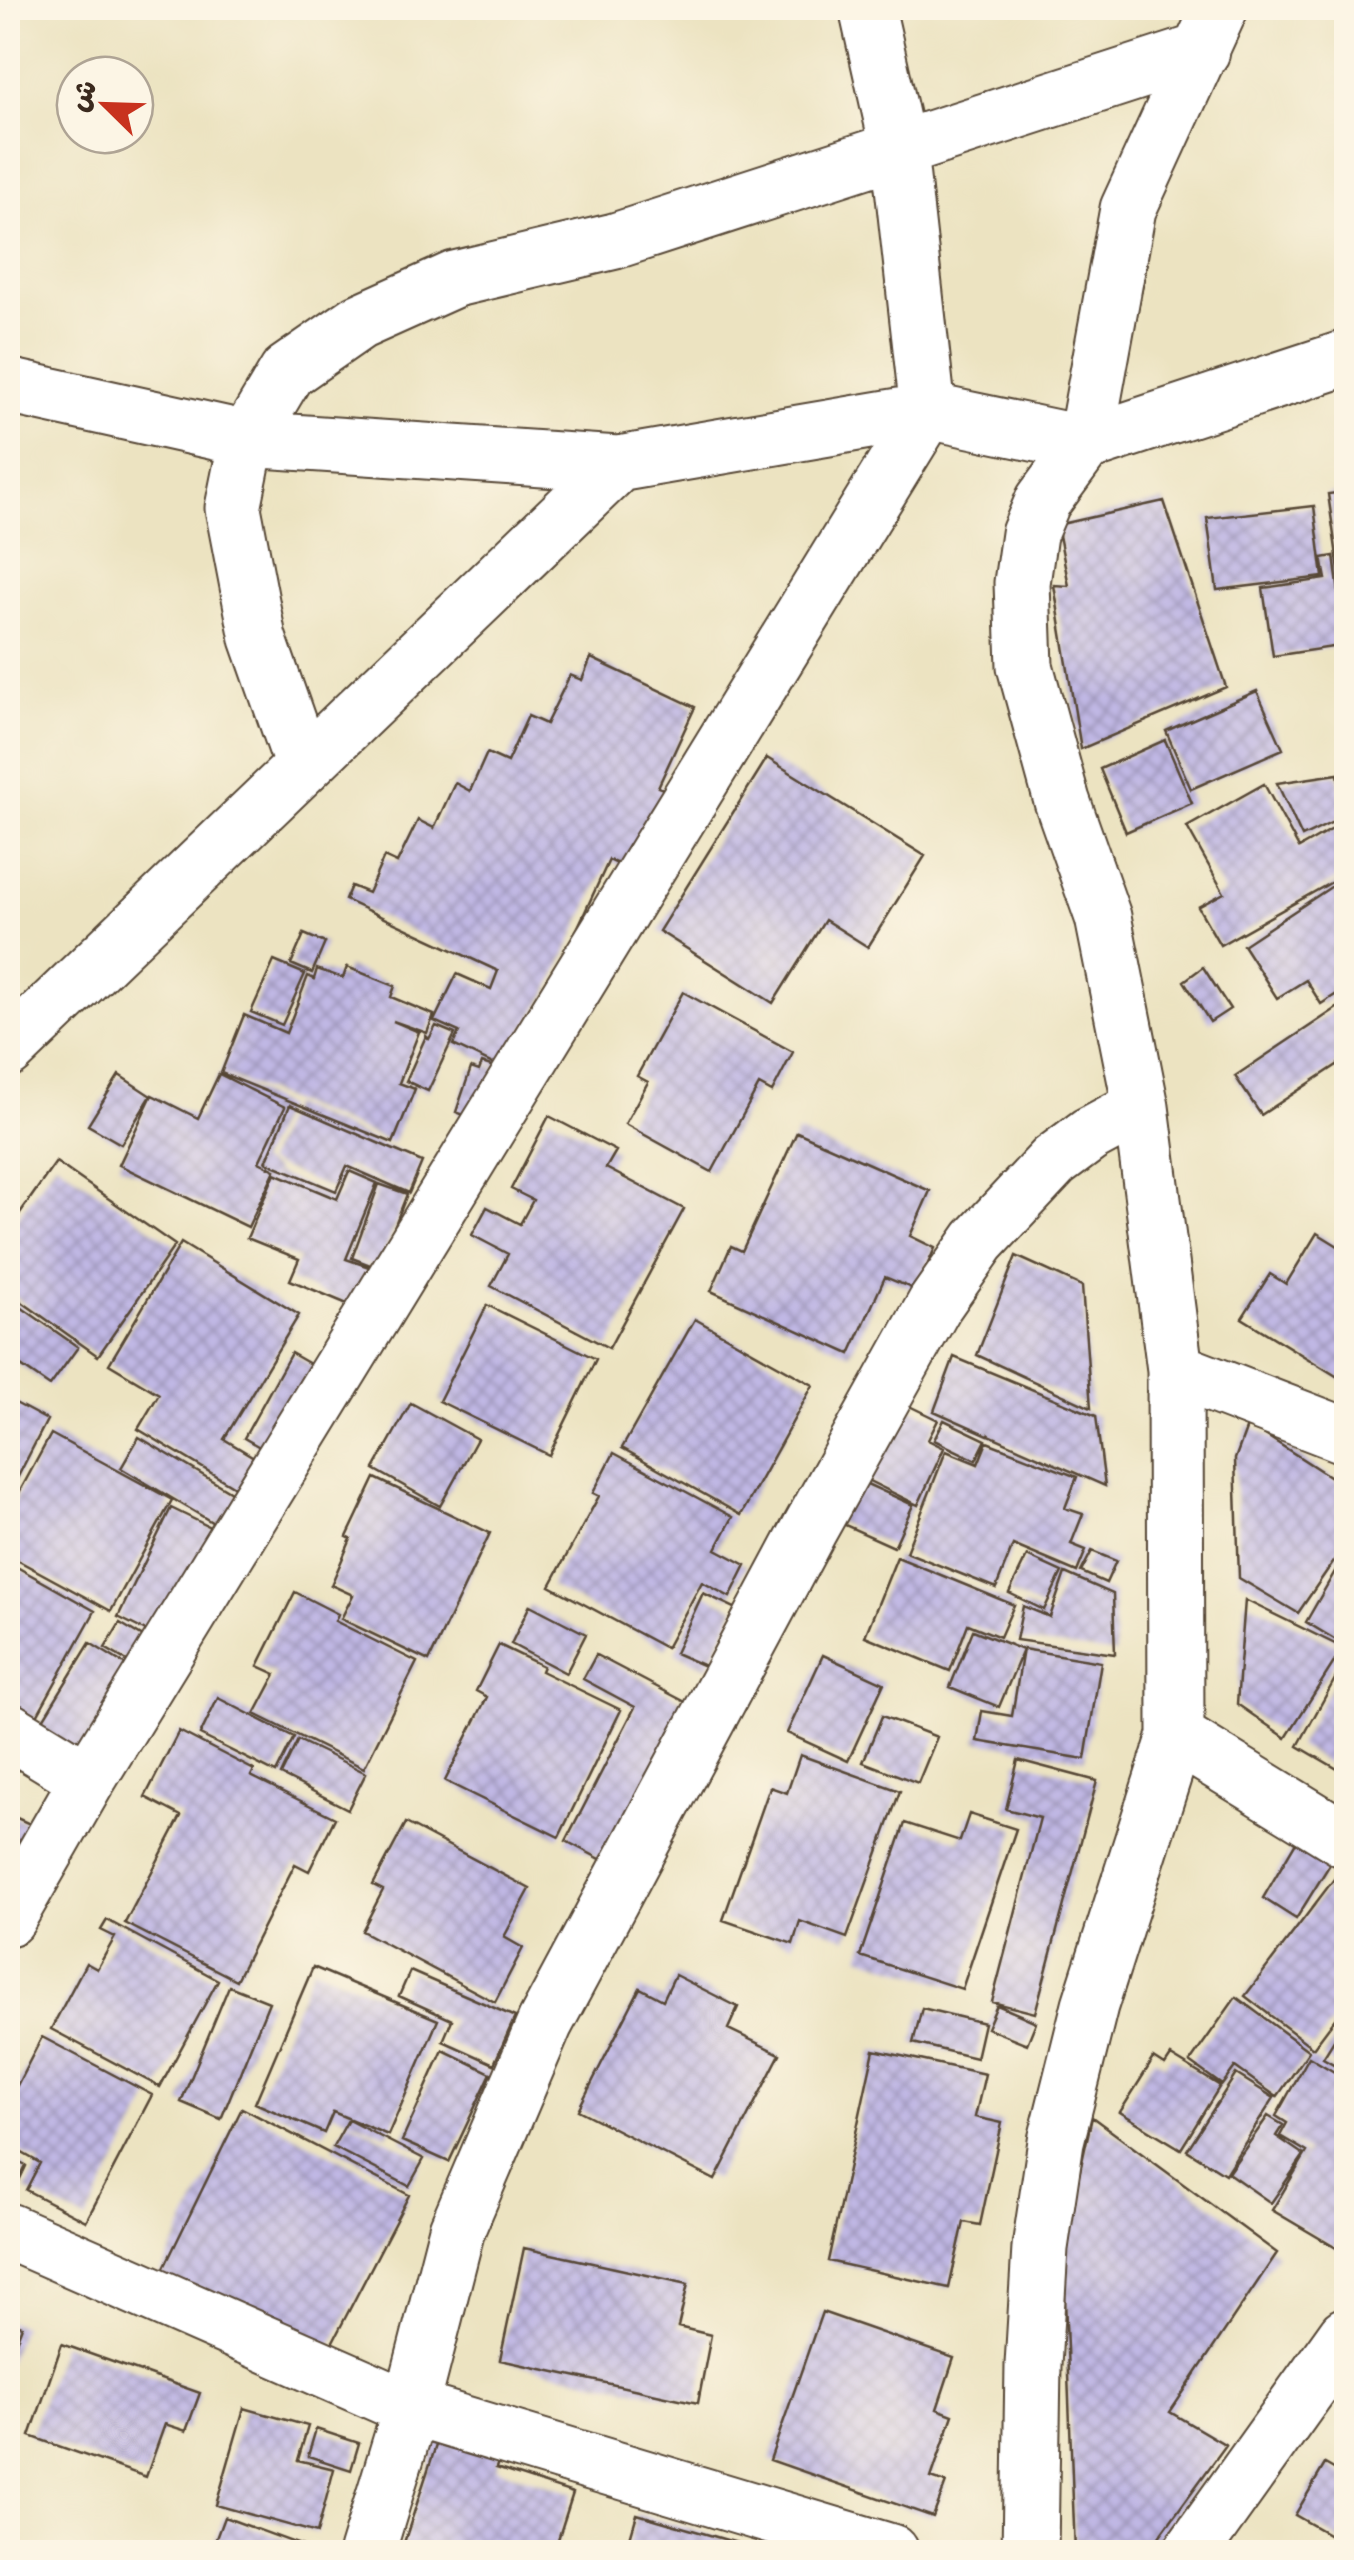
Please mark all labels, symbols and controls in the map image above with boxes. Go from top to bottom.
north arrow [55,55,155,155]
text: ش [61,75,105,117]

